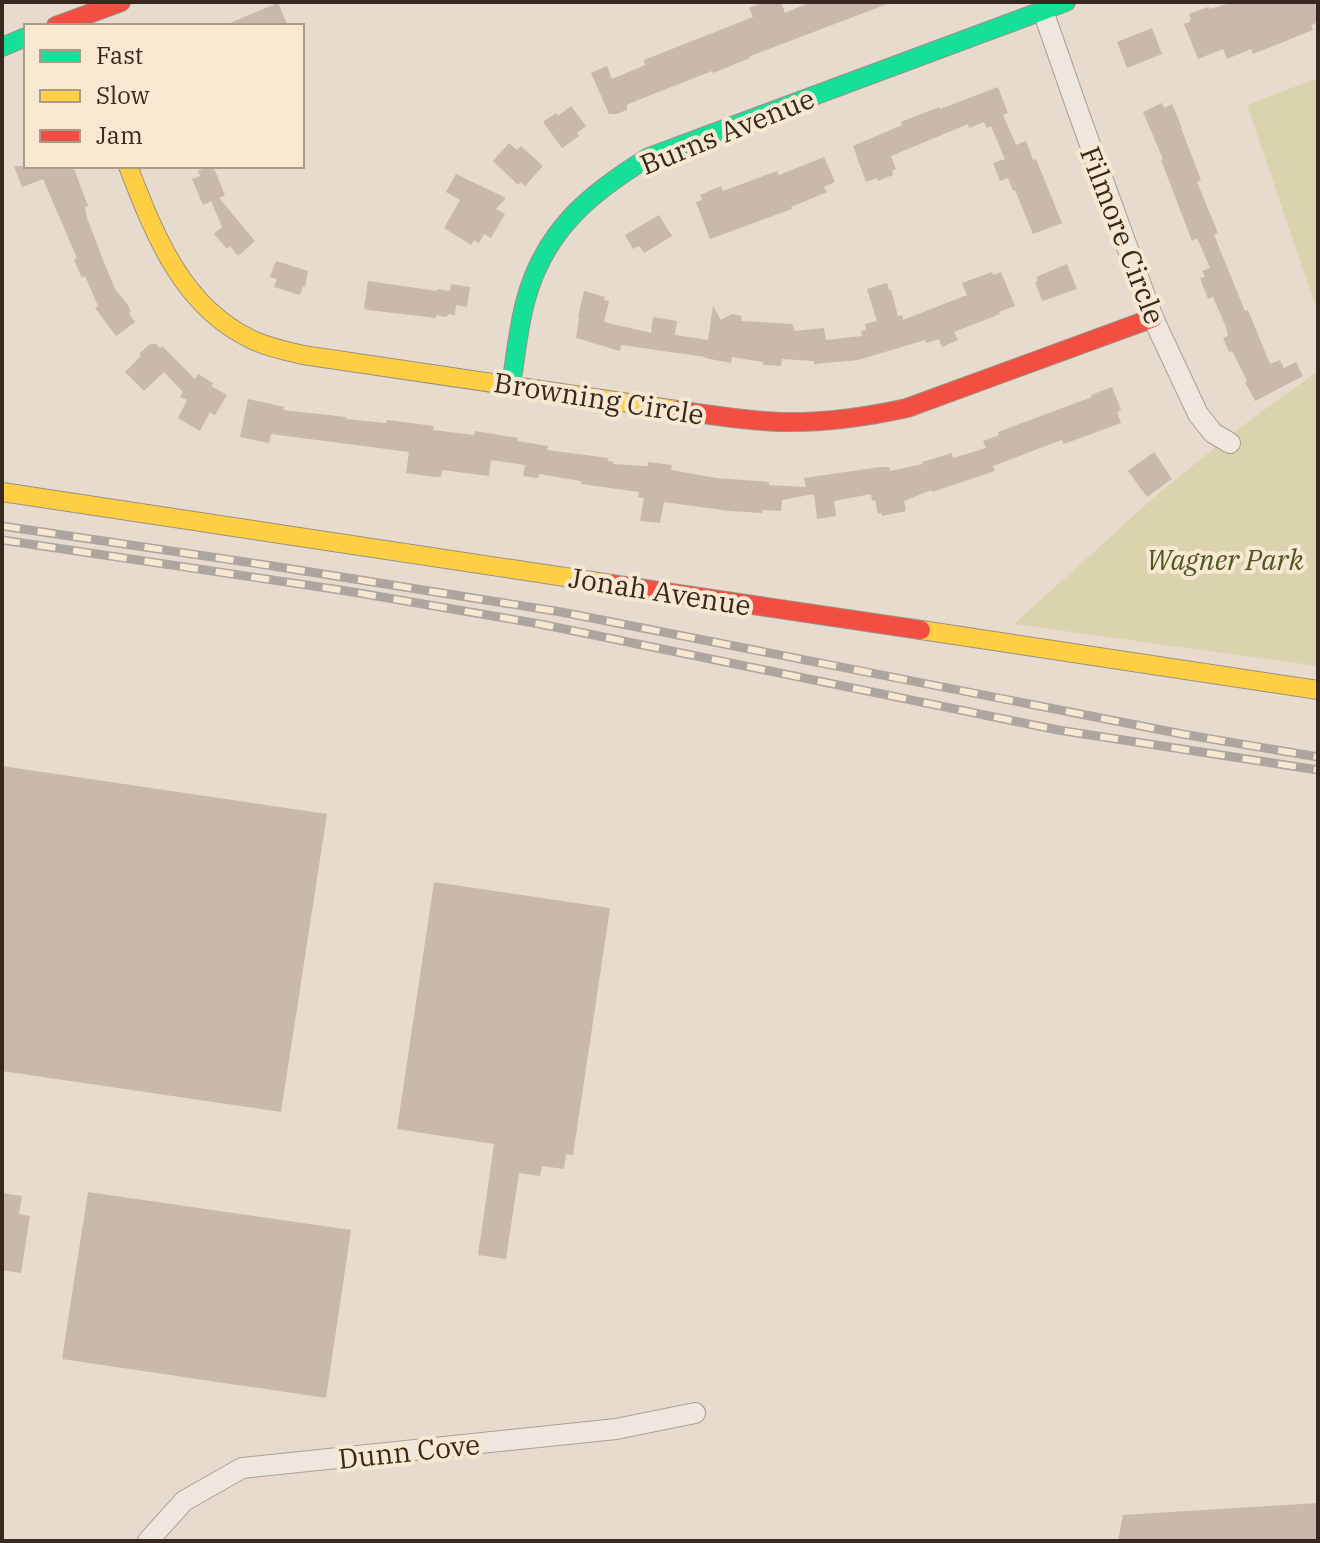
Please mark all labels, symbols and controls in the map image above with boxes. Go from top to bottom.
legend [24,24,304,168]
text: Fast [96,39,143,71]
text: Slow [96,79,150,111]
street label: Burns Avenue [634,79,820,183]
text: Jam [96,119,143,151]
street label: Filmore Circle [1072,141,1174,329]
street label: Browning Circle [491,363,707,433]
park label: Wagner Park [1146,541,1304,578]
street label: Jonah Avenue [566,558,754,624]
street label: Dunn Cove [336,1425,482,1477]

